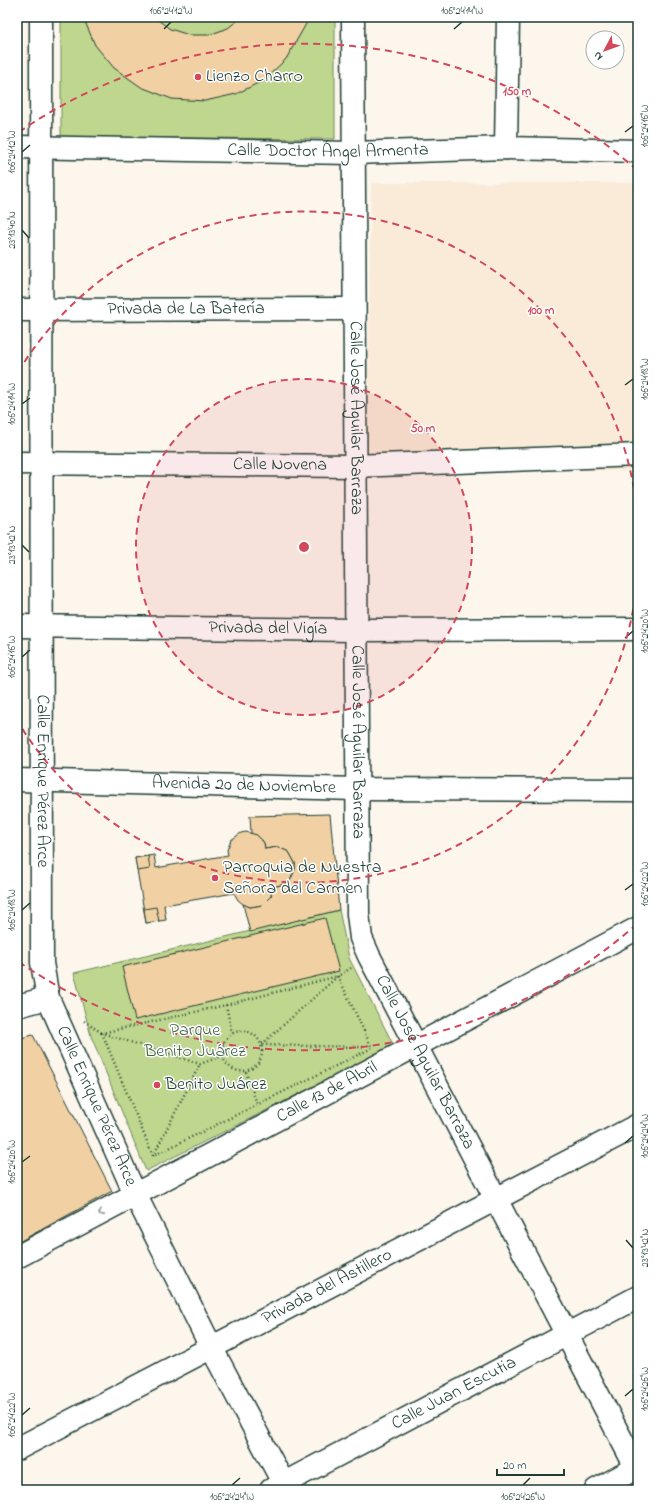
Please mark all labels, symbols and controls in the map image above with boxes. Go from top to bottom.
text: 106°24'12"W [150,4,193,19]
text: 106°24'14"W [441,4,483,19]
north arrow [585,30,625,70]
text: N [590,48,607,64]
place label: Lienzo Charro [206,64,303,90]
marker: Lienzo Charro [193,72,203,82]
text: 150 m [503,83,532,101]
text: 106°24'16"W [638,105,653,147]
text: 106°24'12"W [5,130,20,173]
street label: Calle Doctor Ángel Armenta [227,138,429,167]
text: 23°13'40"N [5,211,20,249]
street label: Privada de La Batería [107,296,265,323]
text: 100 m [528,302,555,320]
street label: Calle José Aguilar Barraza [341,321,369,515]
text: 106°24'18"W [638,358,653,400]
text: 106°24'14"W [5,383,20,425]
text: 50 m [411,420,436,438]
street label: Calle Novena [233,452,327,479]
text: 23°13'42"N [5,526,20,564]
centre of rings [297,540,311,554]
text: 106°24'20"W [638,609,653,653]
street label: Privada del Vigía [208,615,327,644]
text: 106°24'16"W [5,636,20,678]
street label: Calle José Aguilar Barraza [343,645,371,839]
street label: Calle Enrique Pérez Arce [29,694,55,869]
street label: Avenida 20 de Noviembre [152,771,337,801]
place label: Parroquia de Nuestra Señora del Carmen [223,855,381,902]
text: 106°24'22"W [638,861,653,906]
marker: Parroquia de Nuestra Señora del Carmen [210,873,220,883]
text: 106°24'18"W [5,889,20,931]
street label: Calle José Aguilar Barraza [368,971,481,1154]
park label: Parque Benito Juárez [143,1018,246,1065]
street label: Calle Enrique Pérez Arce [49,1022,143,1192]
street label: Calle 13 de Abril [272,1055,382,1130]
place label: Benito Juárez [164,1072,267,1098]
marker: Benito Juárez [152,1080,162,1090]
text: 106°24'24"W [638,1114,653,1158]
text: 106°24'20"W [5,1140,20,1184]
one-way arrow [97,1208,105,1215]
text: 23°13'42"N [638,1229,653,1267]
street label: Privada del Astillero [258,1242,397,1332]
street label: Calle Juan Escutia [387,1350,521,1437]
text: 106°24'26"W [638,1367,653,1411]
text: 106°24'22"W [5,1392,20,1437]
scale bar [497,1451,564,1477]
text: 20 m [503,1457,526,1475]
text: 106°24'24"W [210,1490,254,1505]
text: 106°24'26"W [501,1490,545,1505]

